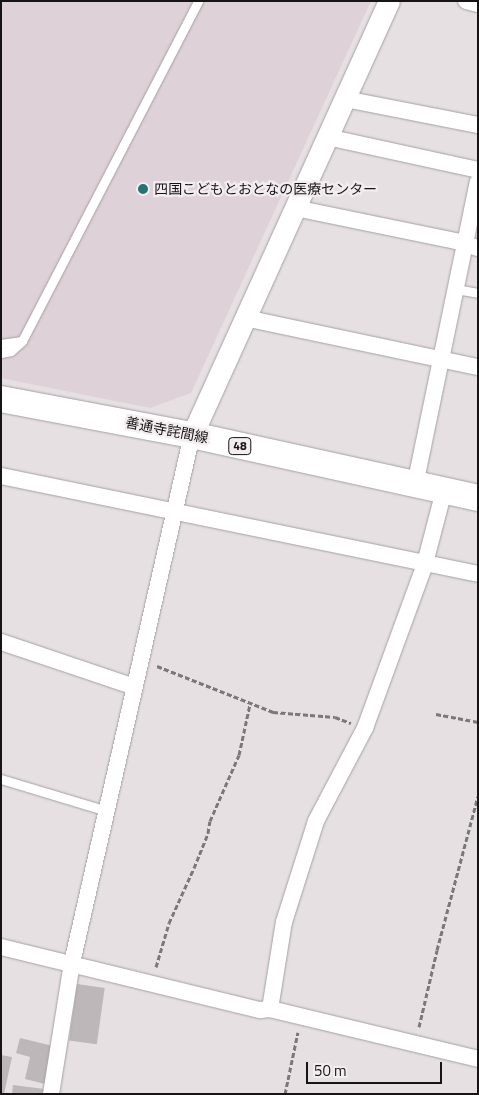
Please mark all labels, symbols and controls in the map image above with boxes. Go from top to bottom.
place label: 四国こどもとおとなの医療センター [154,181,378,197]
marker: 四国こどもとおとなの医療センター [136,182,150,196]
street label: 善通寺詫間線 [124,414,210,446]
road number: 48 [228,436,252,456]
scale bar [309,1052,445,1084]
text: 50 m [314,1059,347,1082]

